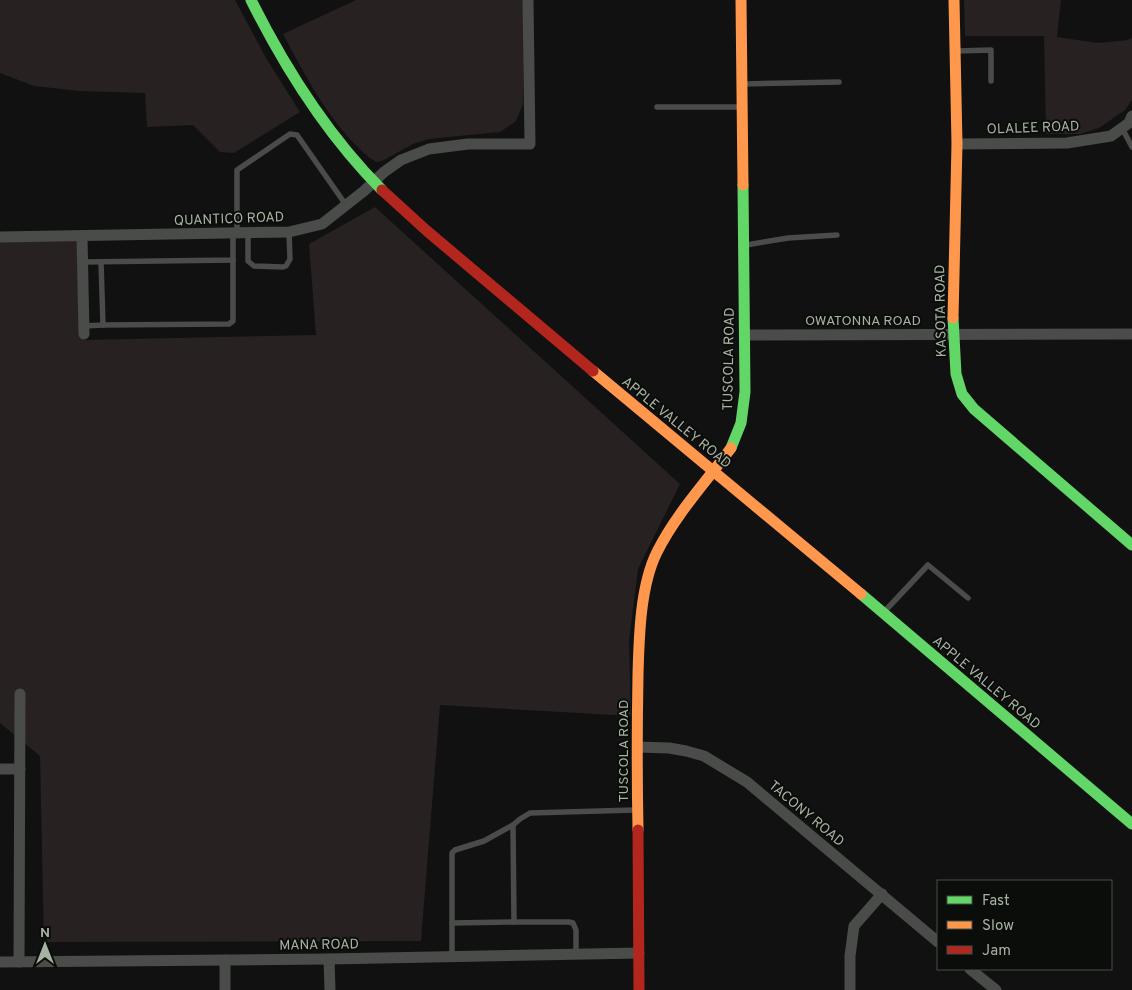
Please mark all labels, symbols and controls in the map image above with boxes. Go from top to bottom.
street label: OLALEE ROAD [986,118,1080,139]
street label: QUANTICO ROAD [174,209,285,230]
street label: KASOTA ROAD [932,264,951,358]
street label: TUSCOLA ROAD [720,307,739,411]
street label: OWATONNA ROAD [805,313,921,330]
street label: APPLE VALLEY ROAD [618,374,734,473]
street label: APPLE VALLEY ROAD [928,633,1044,733]
street label: TUSCOLA ROAD [616,699,633,803]
street label: TACONY ROAD [765,778,847,851]
legend [937,880,1112,970]
text: Fast [982,892,1010,911]
text: Slow [982,917,1014,936]
north arrow [20,920,70,970]
text: N [40,925,50,942]
street label: MANA ROAD [279,936,359,955]
text: Jam [982,942,1011,961]

